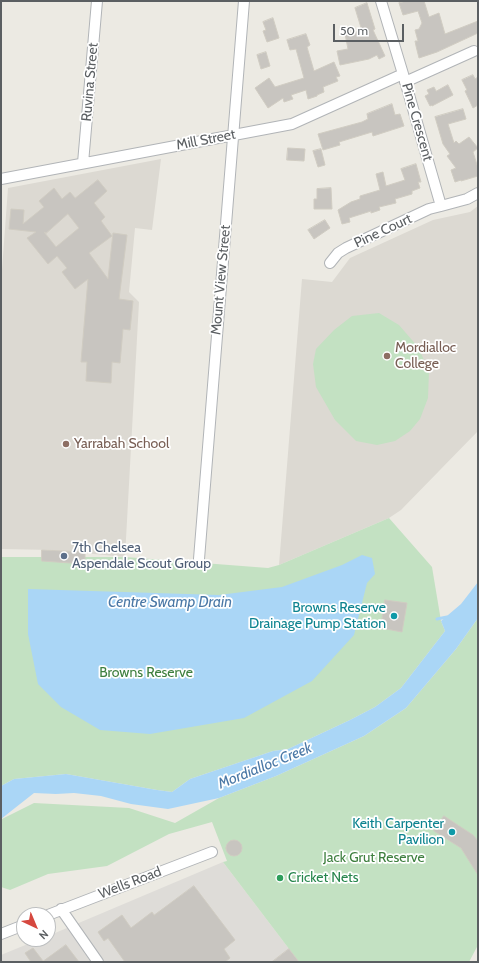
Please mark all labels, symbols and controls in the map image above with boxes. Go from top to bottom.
scale bar [335,16,406,42]
text: 50 m [340,23,368,38]
street label: Ruvina Street [78,42,102,122]
street label: Pine Crescent [398,81,436,163]
street label: Mill Street [175,126,237,154]
street label: Pine Court [352,210,414,252]
street label: Mount View Street [208,224,234,336]
place label: Mordialloc College [395,340,456,372]
marker: Mordialloc College [382,351,392,361]
place label: Yarrabah School [74,436,169,452]
marker: Yarrabah School [61,439,71,449]
place label: 7th Chelsea Aspendale Scout Group [72,540,211,572]
marker: 7th Chelsea Aspendale Scout Group [59,551,69,561]
water label: Centre Swamp Drain [108,594,232,612]
place label: Browns Reserve Drainage Pump Station [249,600,386,632]
marker: Browns Reserve Drainage Pump Station [389,611,399,621]
park label: Browns Reserve [99,665,193,681]
water label: Mordialloc Creek [216,739,314,793]
place label: Keith Carpenter Pavilion [352,816,444,848]
marker: Keith Carpenter Pavilion [447,827,457,837]
park label: Jack Grut Reserve [323,850,425,866]
street label: Wells Road [96,863,164,903]
place label: Cricket Nets [288,870,359,886]
marker: Cricket Nets [275,873,285,883]
north arrow [16,907,56,947]
text: N [36,927,51,943]

